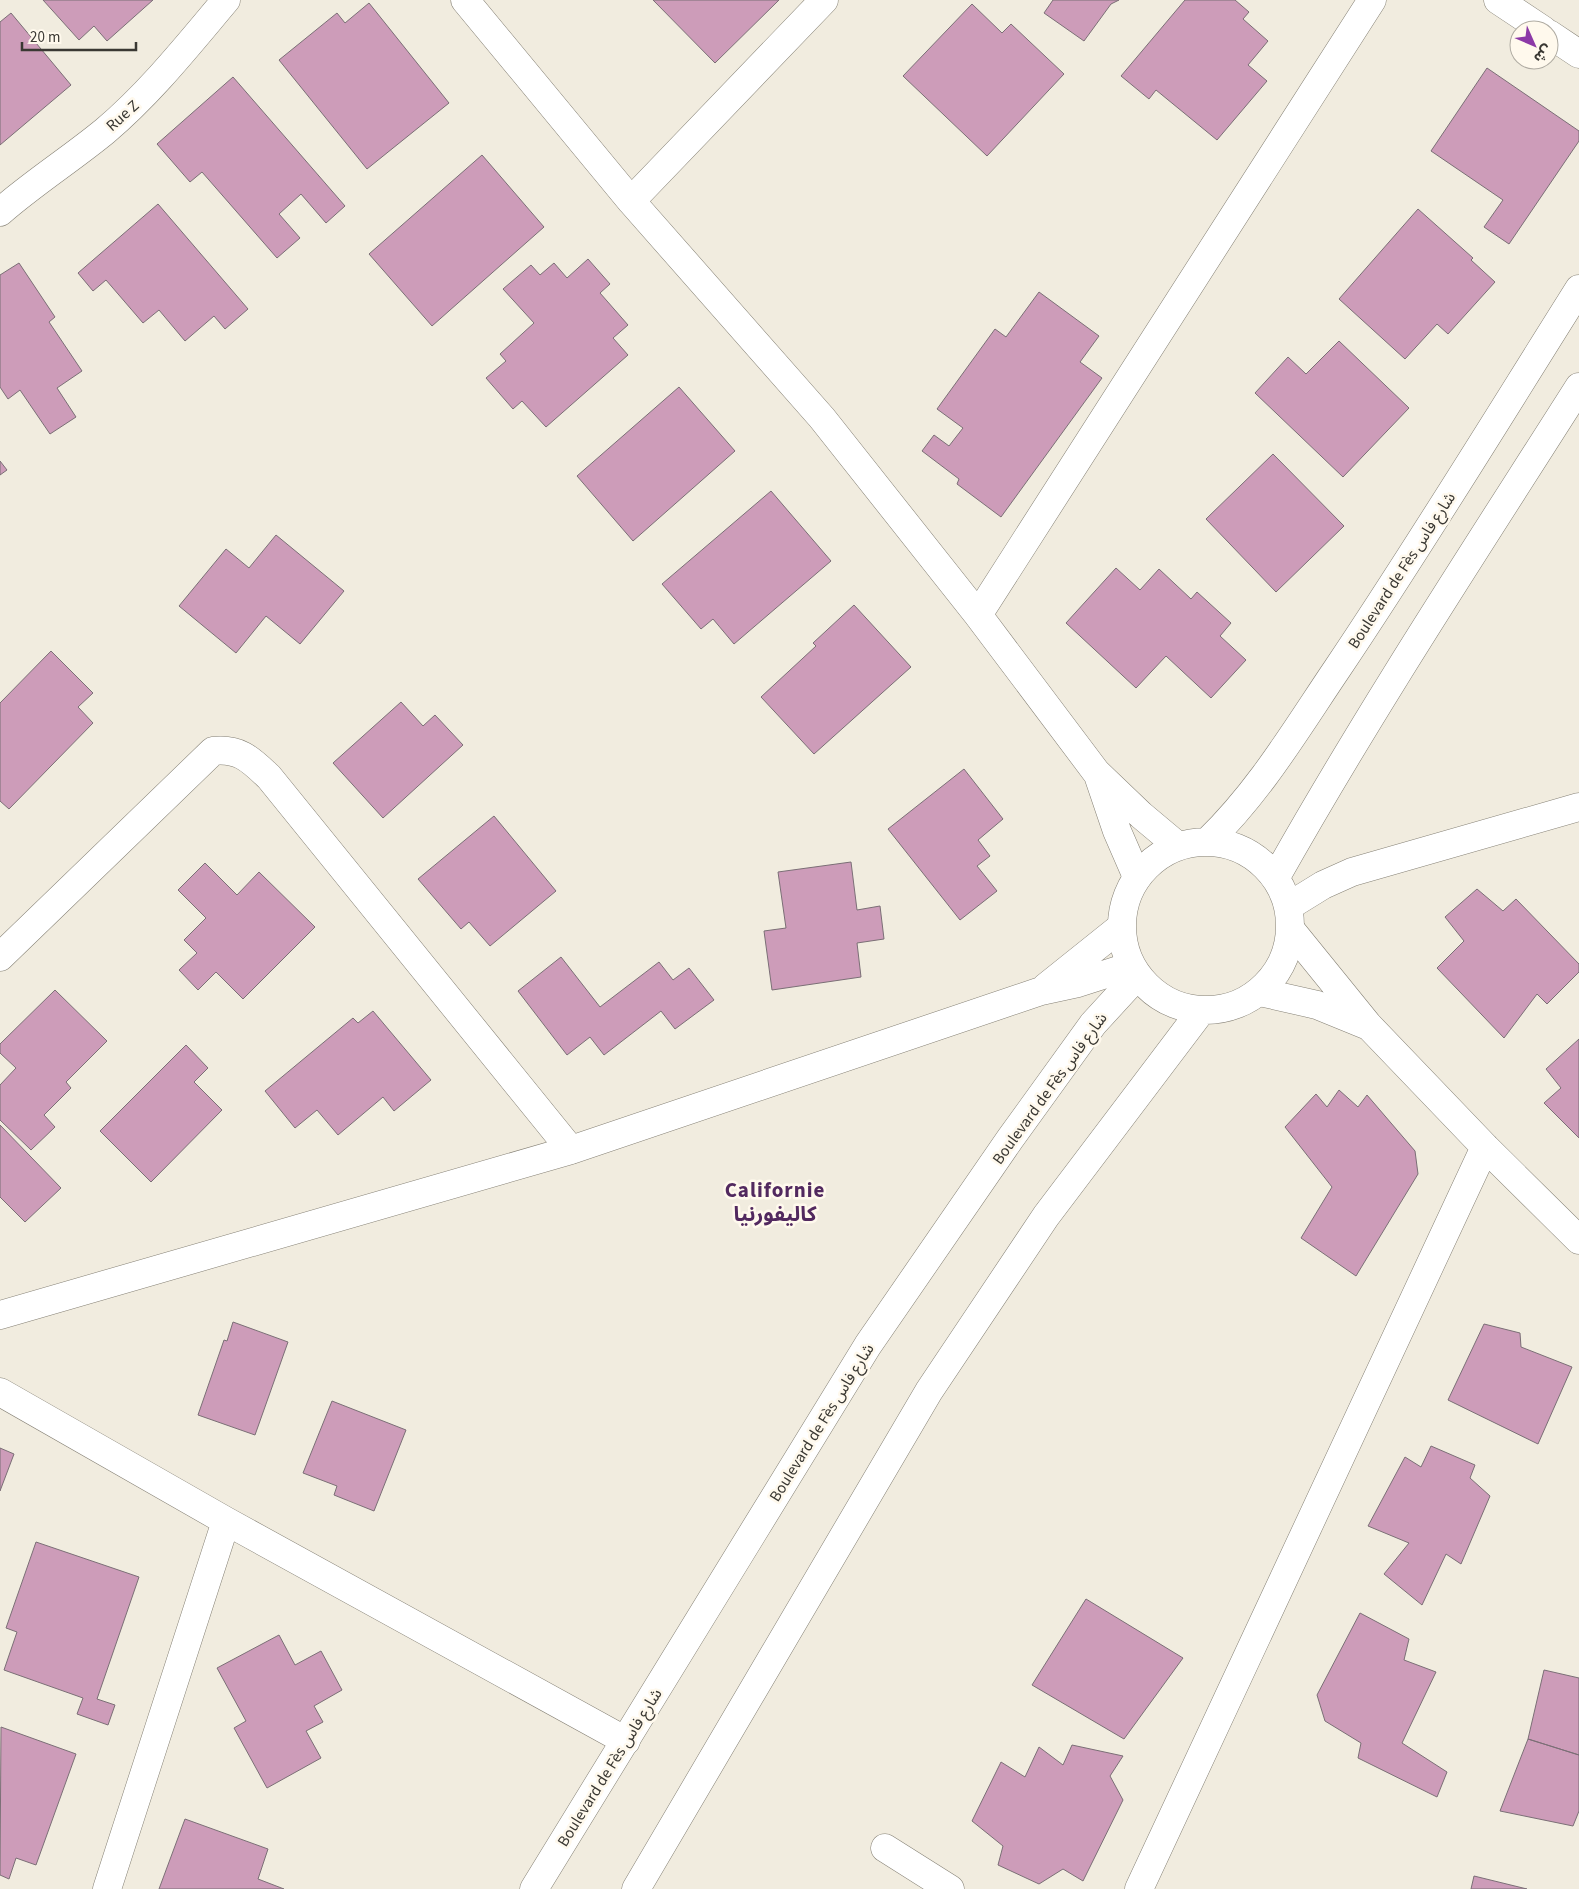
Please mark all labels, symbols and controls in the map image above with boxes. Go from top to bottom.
scale bar [22,20,136,52]
north arrow [1509,20,1559,70]
text: 20 m [30,27,60,48]
text: ش [1529,40,1556,67]
street label: Rue Z [101,95,144,136]
street label: Boulevard de Fès شارع فاس [1343,488,1462,654]
street label: Boulevard de Fès شارع فاس [987,1008,1113,1170]
district label: Californie كاليفورنيا [725,1175,825,1229]
street label: Boulevard de Fès شارع فاس [764,1339,880,1506]
street label: Boulevard de Fès شارع فاس [552,1684,668,1851]

